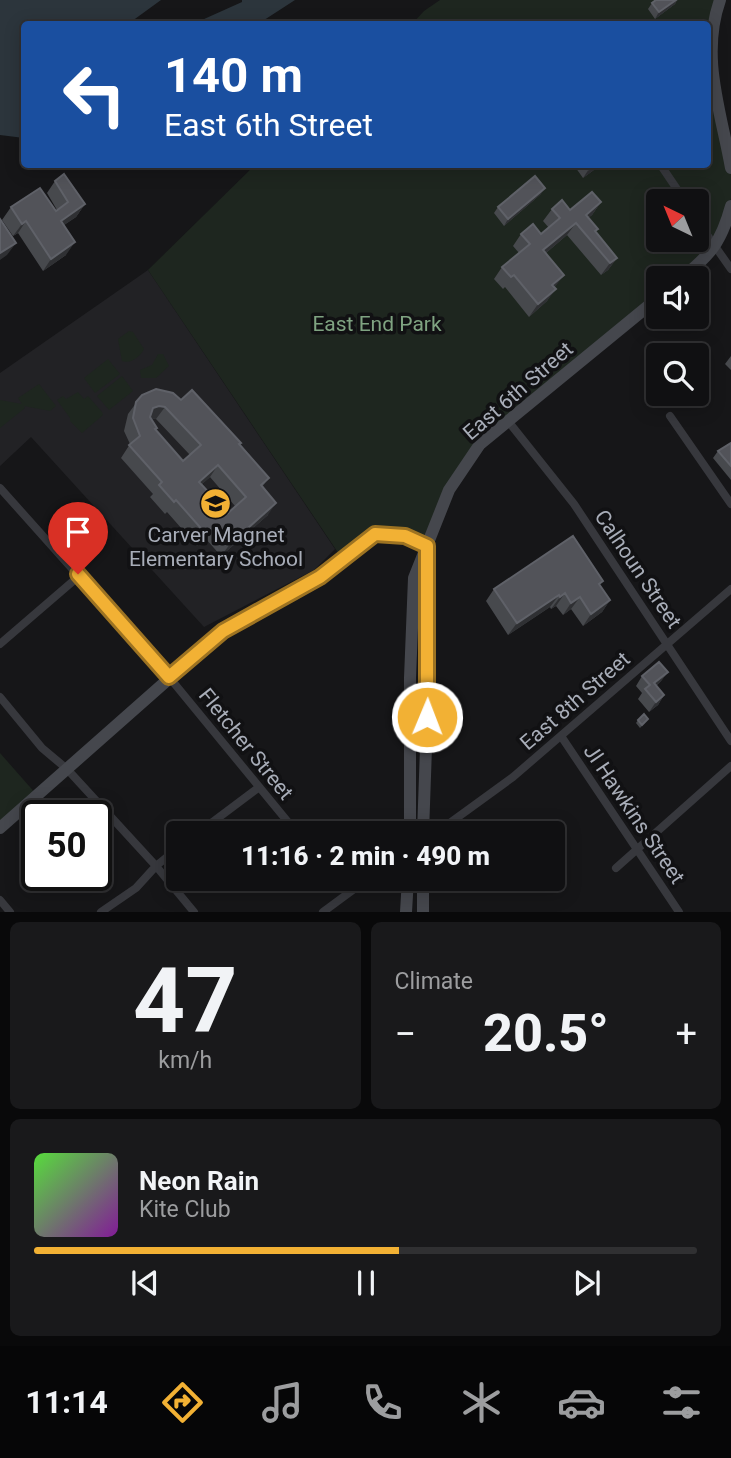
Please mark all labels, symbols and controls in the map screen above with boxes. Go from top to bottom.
text: 140 m [164,47,303,104]
icon: left [49,49,140,140]
text: East 6th Street [164,106,373,144]
north arrow [646,189,709,252]
map controls [646,189,709,406]
button: sound [646,266,709,329]
park label: East End Park [312,312,442,336]
street label: East 6th Street [458,337,578,445]
button: search [646,343,709,406]
school or university icon: Carver Magnet Elementary School [199,486,233,520]
pin [48,502,108,574]
street label: Calhoun Street [590,505,686,633]
icon: arrive [59,513,97,551]
place label: Carver Magnet Elementary School [129,523,303,571]
street label: East 8th Street [515,647,635,755]
position arrow [390,680,464,754]
street label: Fletcher Street [194,684,298,805]
street label: Jl Hawkins Street [579,740,690,888]
speed limit sign: 50 [21,800,112,891]
text: 11:16 · 2 min · 490 m [241,841,490,871]
text: 47 [133,948,237,1054]
text: Climate [395,968,473,995]
text: 20.5° [483,1003,609,1064]
text: − [395,1012,416,1056]
text: + [675,1012,697,1056]
text: km/h [158,1047,212,1074]
text: Neon Rain [139,1166,259,1196]
text: Kite Club [139,1196,231,1223]
icon: previous [126,1264,164,1302]
icon: pause [347,1264,385,1302]
icon: next [568,1264,606,1302]
icon: directions [158,1378,207,1427]
icon: music [258,1378,307,1427]
icon: phone [358,1378,407,1427]
icon: climate [457,1378,506,1427]
icon: car [557,1378,606,1427]
icon: filters [657,1378,706,1427]
text: 11:14 [25,1383,108,1421]

